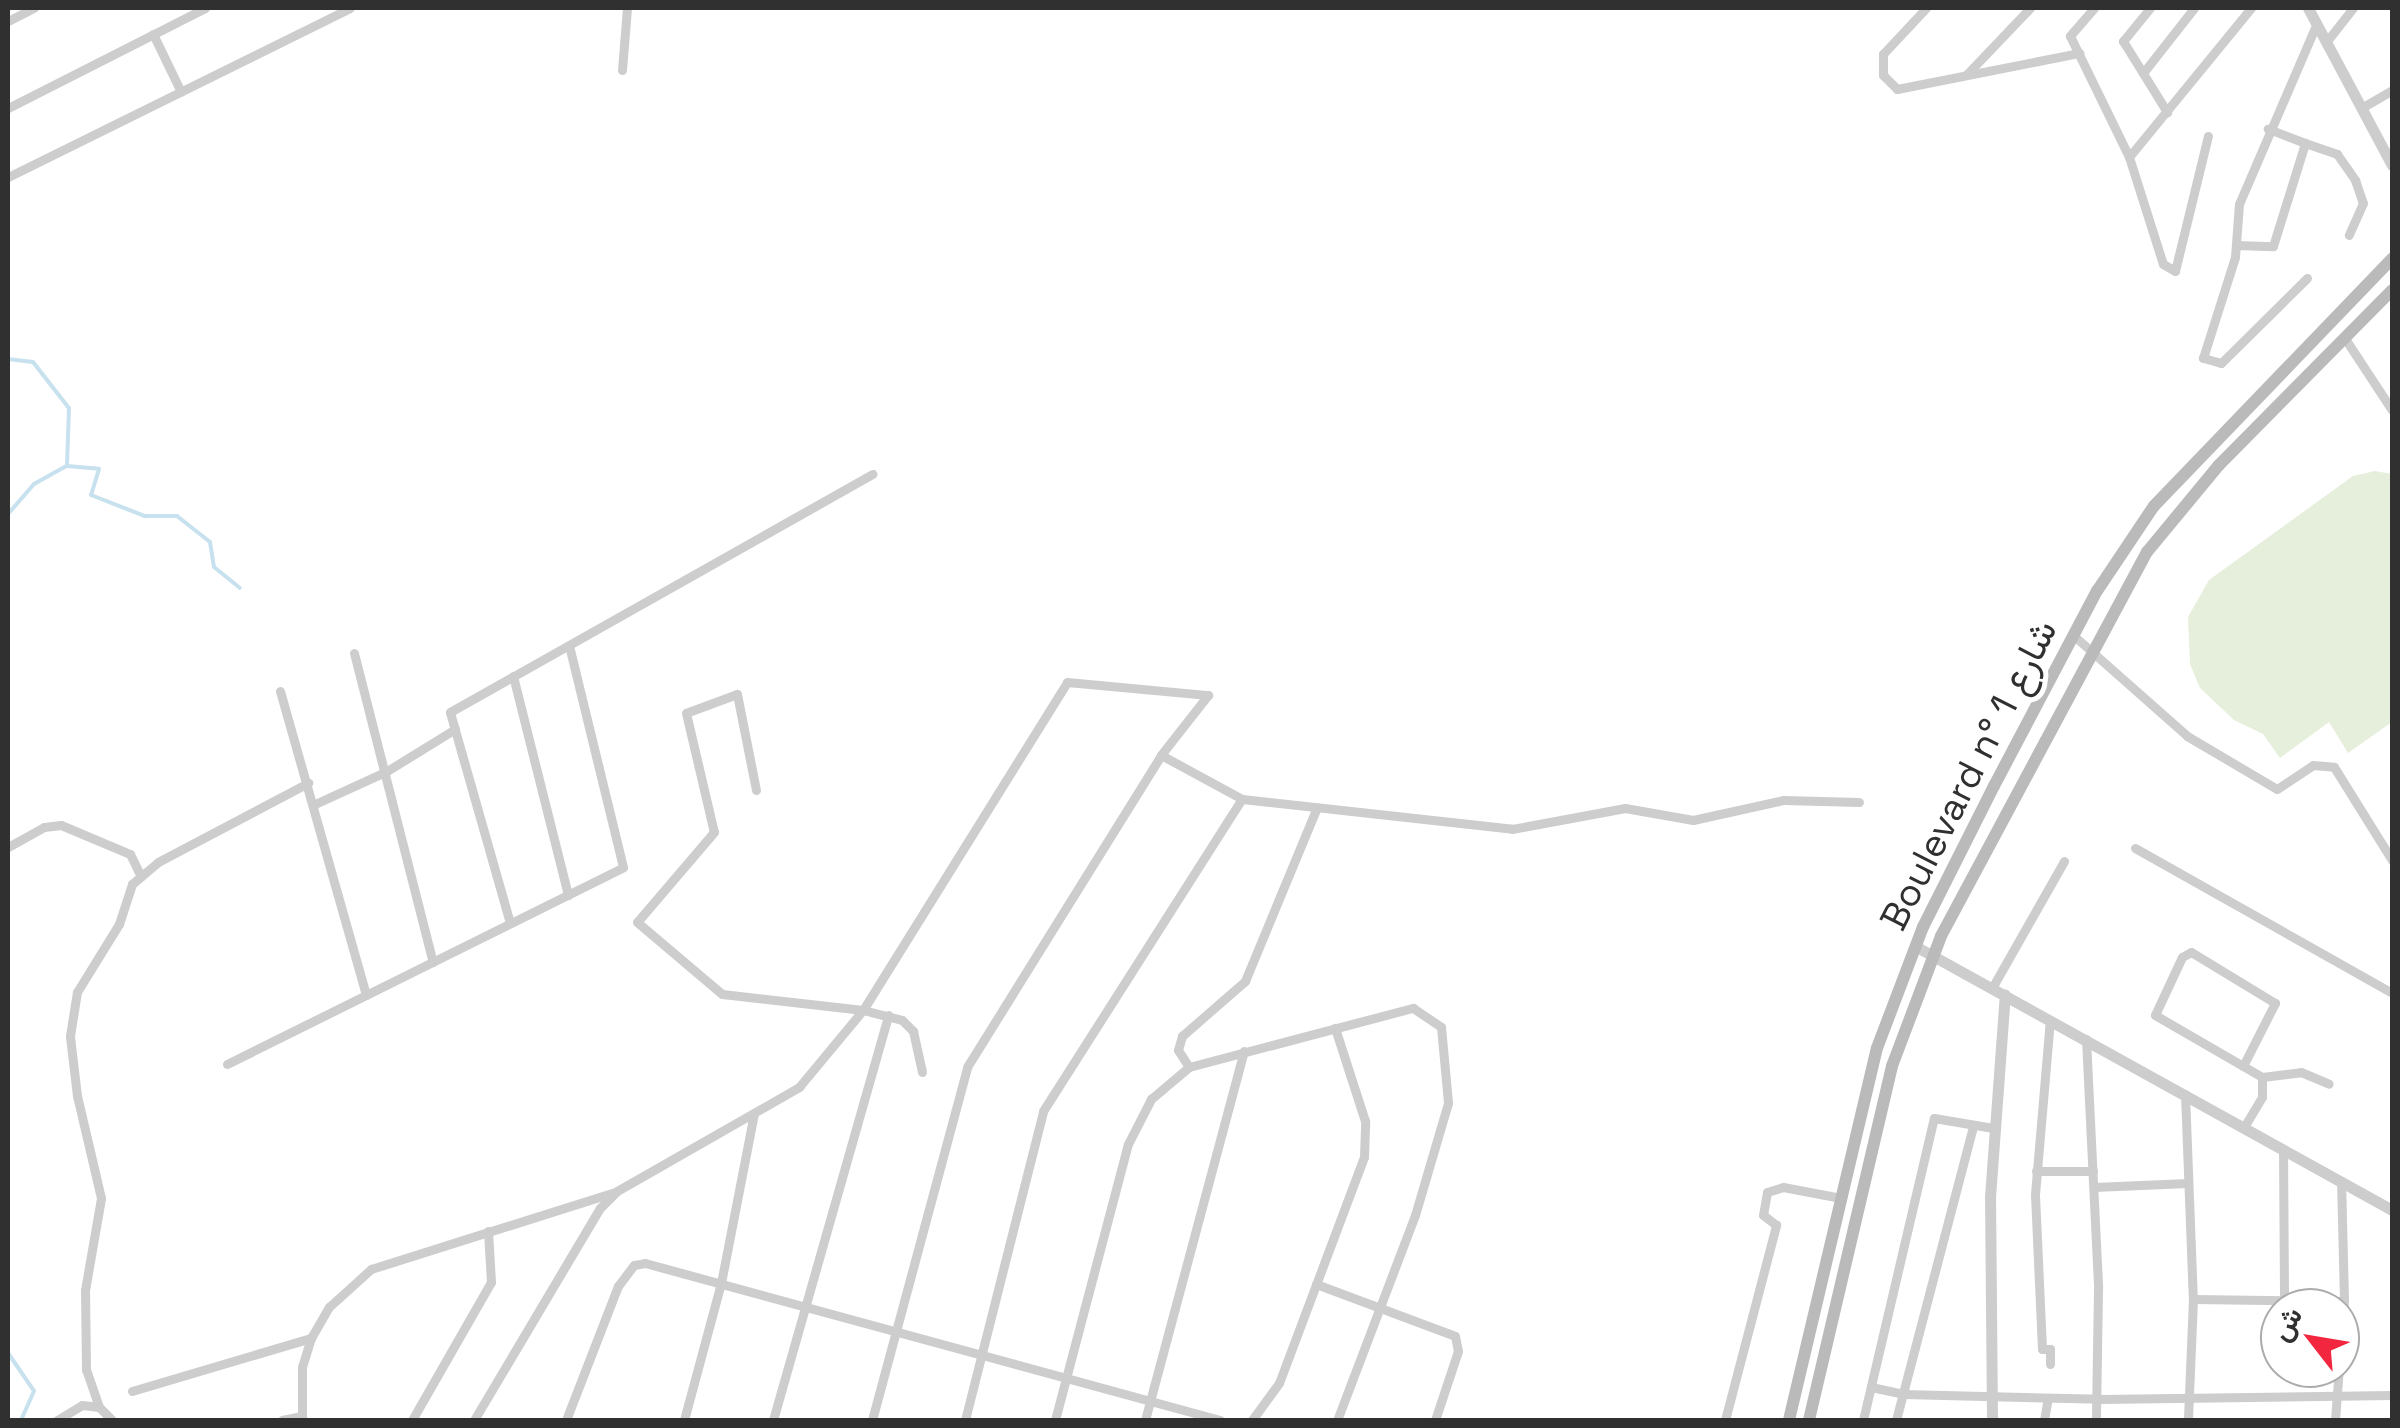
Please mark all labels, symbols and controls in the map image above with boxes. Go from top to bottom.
street label: Boulevard n° شارع 1 [1871,612,2067,938]
north arrow [2260,1288,2360,1388]
text: ش [2262,1300,2310,1347]

